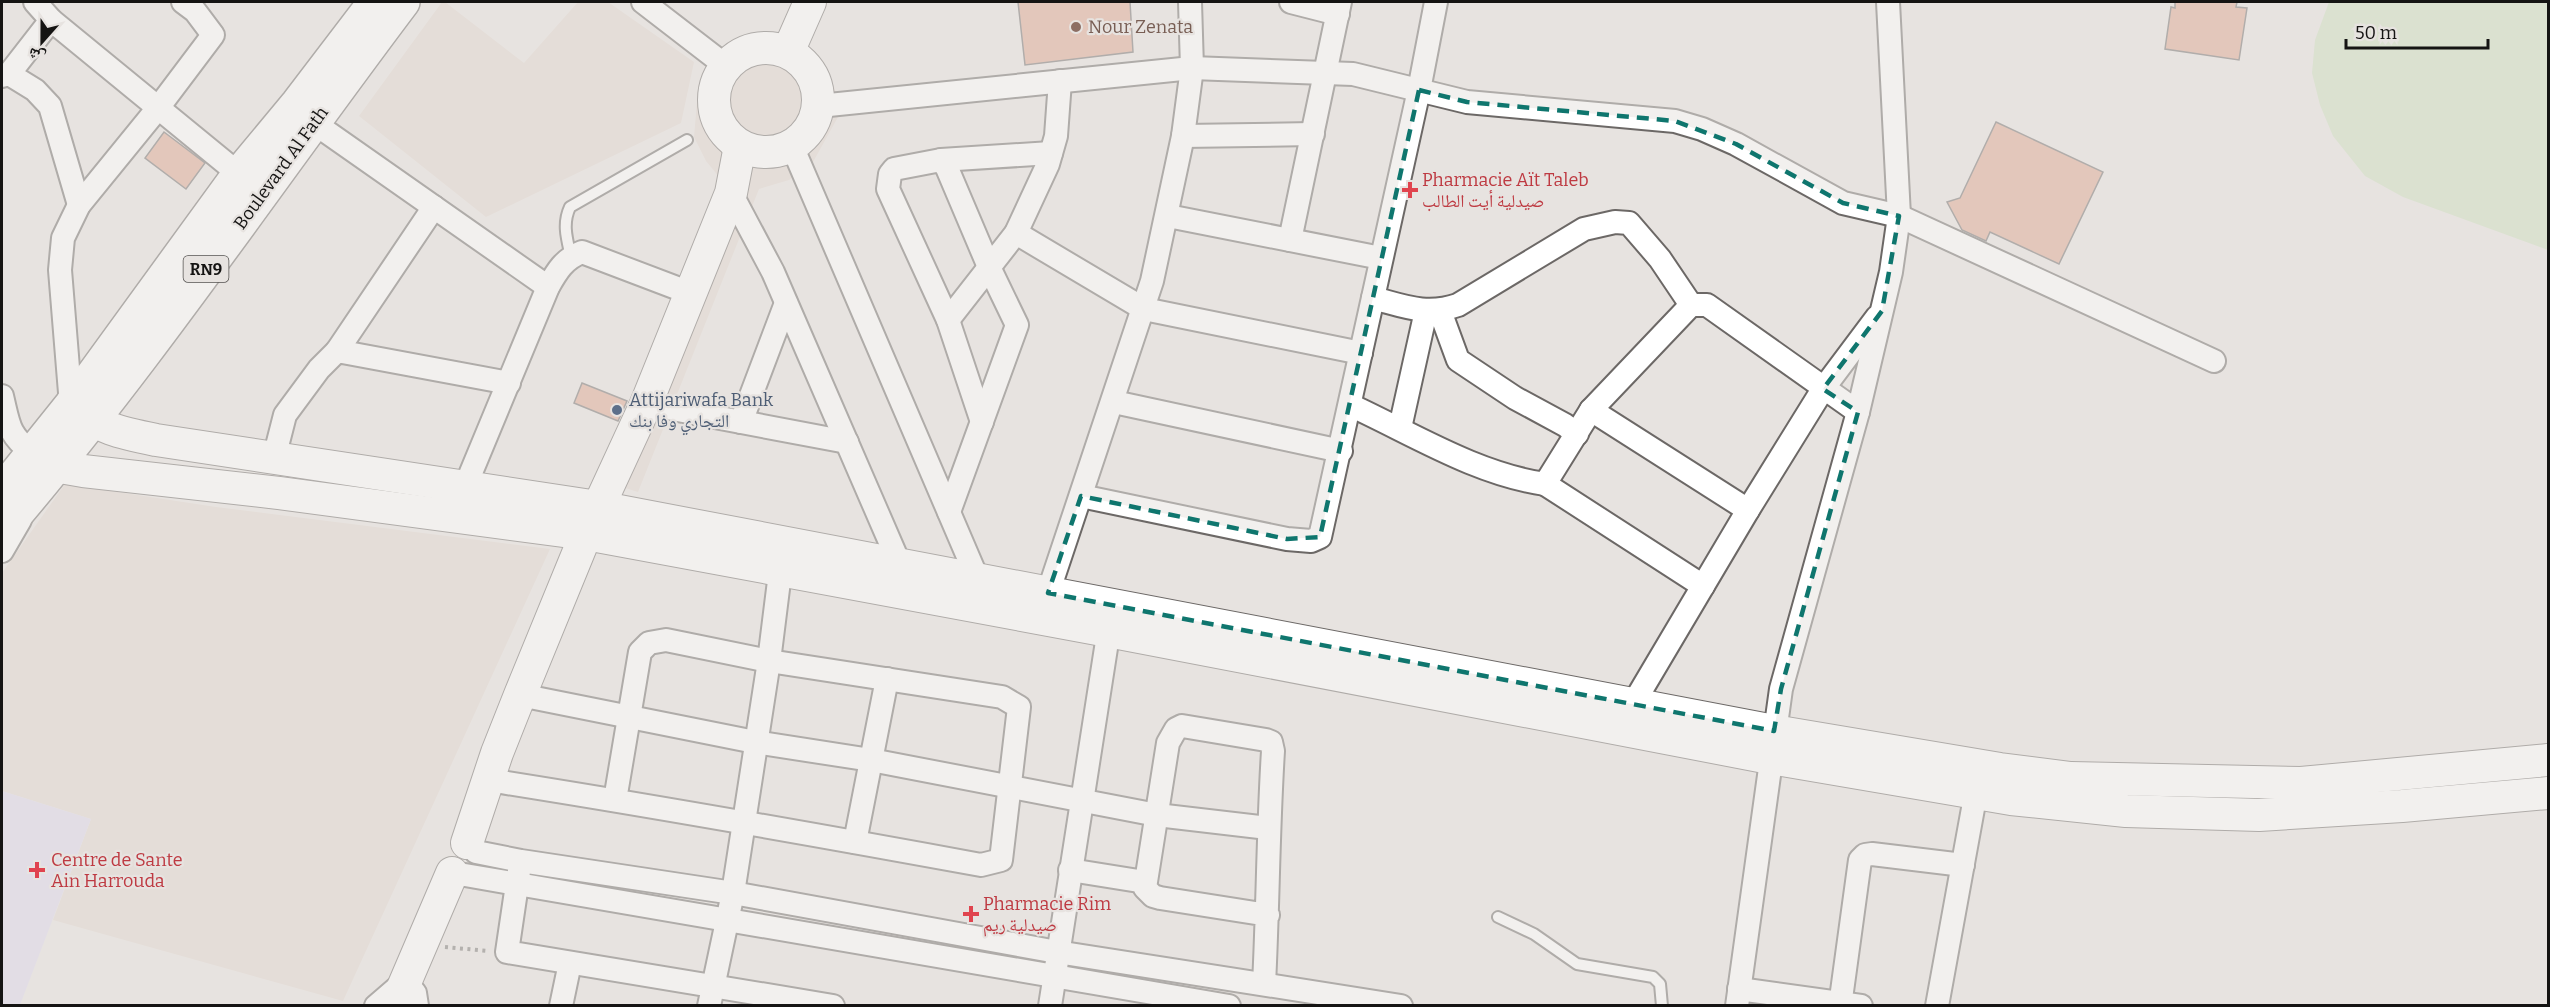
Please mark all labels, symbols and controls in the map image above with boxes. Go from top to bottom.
north arrow [12,12,72,72]
scale bar [2346,12,2488,50]
place label: Nour Zenata [1088,16,1193,38]
marker: Nour Zenata [1069,20,1083,34]
text: 50 m [2355,22,2397,44]
text: ش [25,44,48,67]
street label: Boulevard Al Fath [229,102,333,234]
place label: Pharmacie Aït Taleb صيدلية أيت الطالب [1422,169,1589,212]
marker: Pharmacie Aït Taleb صيدلية أيت الطالب [1403,183,1417,197]
road number: RN9 [184,256,228,282]
place label: Attijariwafa Bank التجاري وفا بنك [629,389,774,436]
marker: Attijariwafa Bank التجاري وفا بنك [610,403,624,417]
place label: Centre de Sante Ain Harrouda [51,849,183,892]
marker: Centre de Sante Ain Harrouda [28,861,46,879]
place label: Pharmacie Rim صيدلية ريم [983,893,1111,937]
marker: Pharmacie Rim صيدلية ريم [964,907,978,921]

